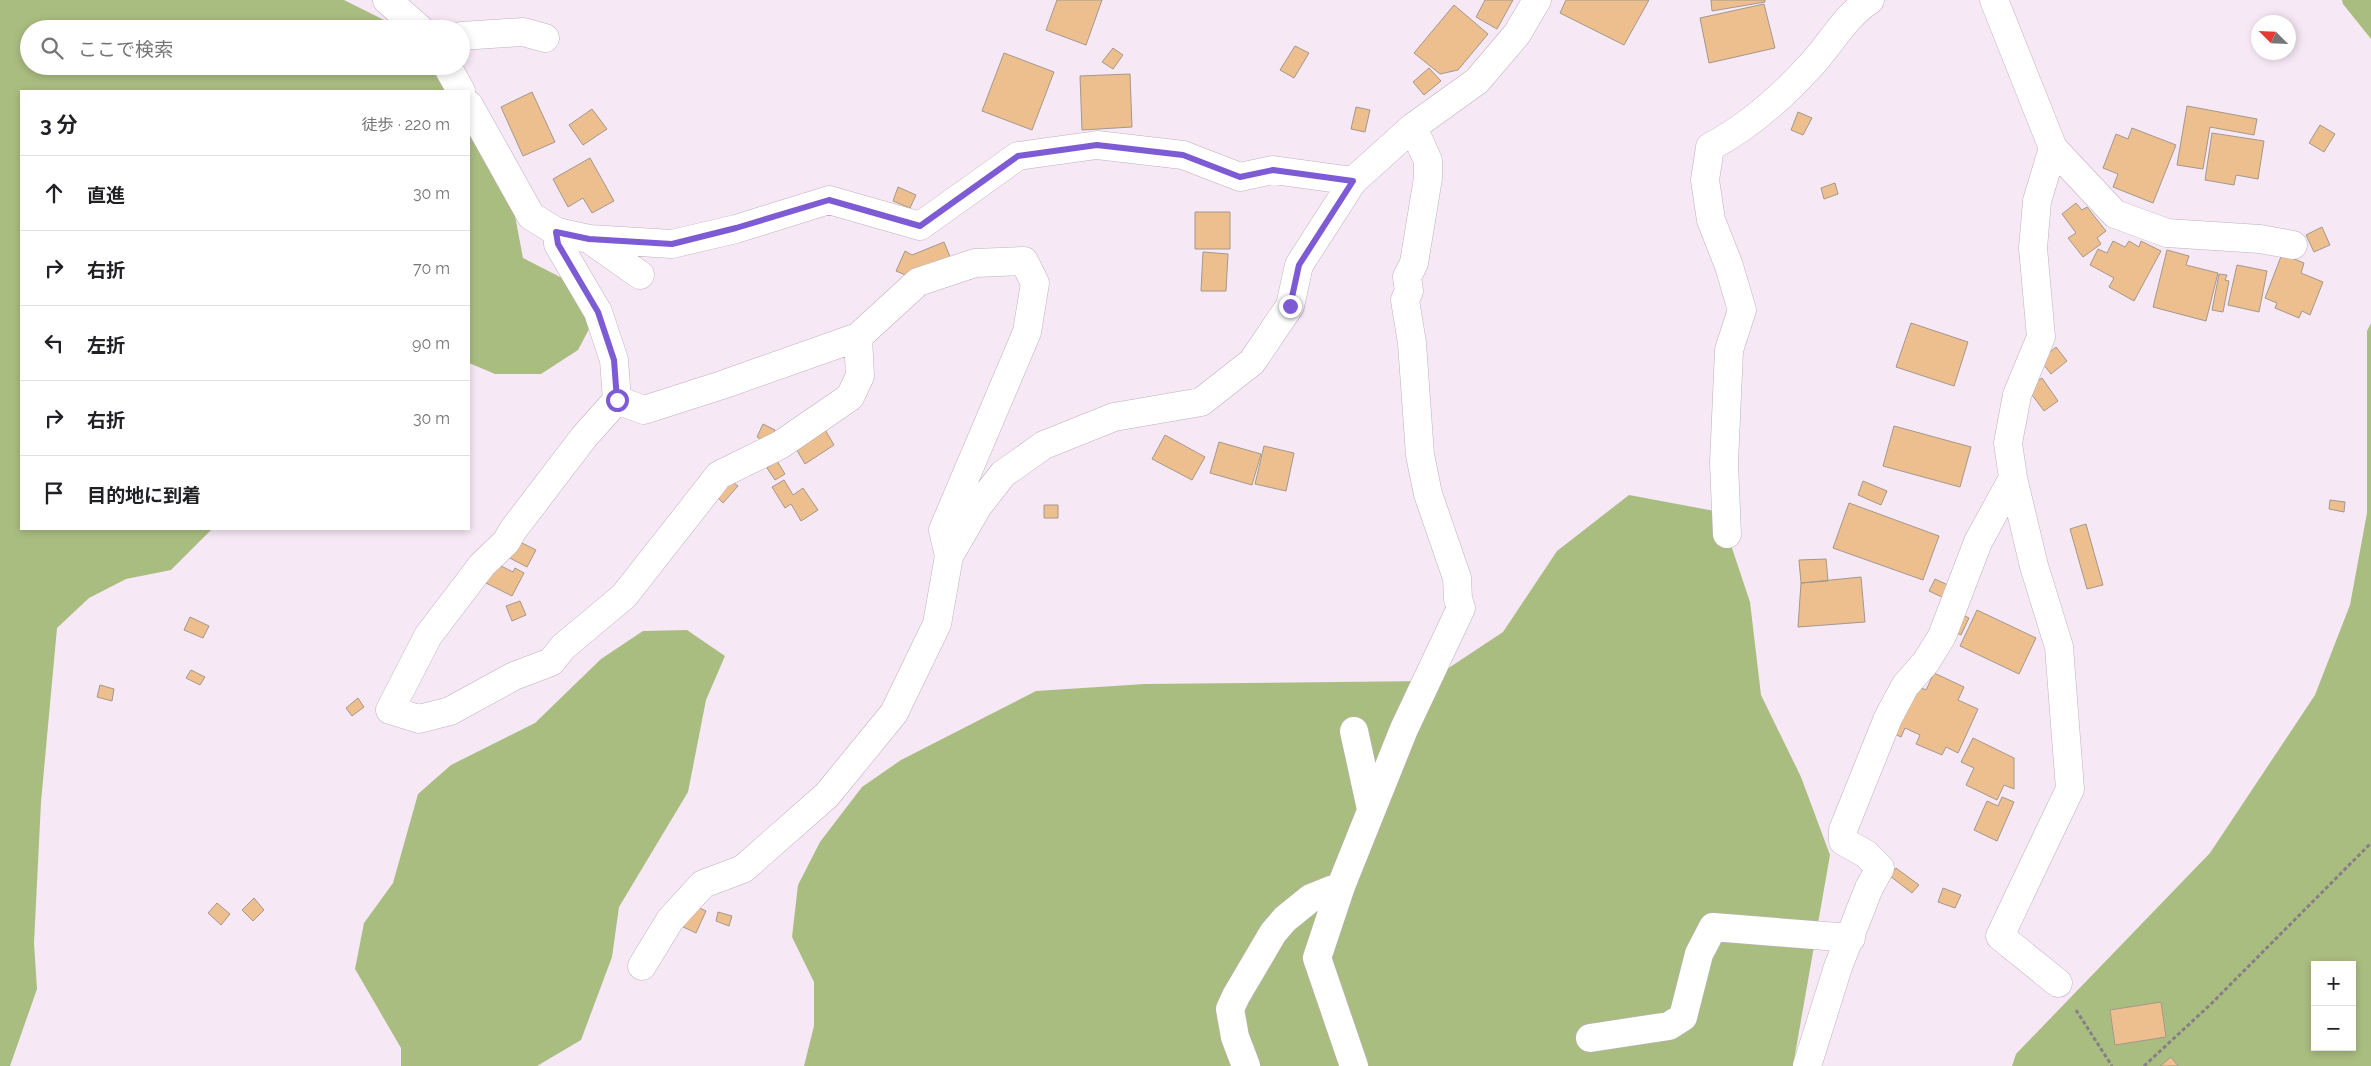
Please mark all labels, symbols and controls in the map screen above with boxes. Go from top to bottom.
north arrow [2251,15,2296,60]
search box [20,20,470,75]
icon: search [38,34,66,62]
text: ここで検索 [78,38,173,60]
text: 3 分 [40,112,78,137]
text: 徒歩 · 220 m [362,115,450,134]
icon: ahead [40,179,68,207]
text: 直進 [87,184,125,206]
text: 30 m [413,184,450,203]
icon: right [40,254,68,282]
text: 右折 [87,259,125,281]
text: 70 m [413,259,450,278]
route end [1279,295,1302,318]
icon: left [40,329,68,357]
text: 左折 [87,334,125,356]
text: 90 m [412,334,450,353]
route start [606,389,629,412]
icon: right [40,404,68,432]
text: 右折 [87,409,125,431]
text: 30 m [413,409,450,428]
icon: arrive [40,479,68,507]
text: 目的地に到着 [87,484,201,506]
map controls [2311,961,2356,1051]
button: + [2311,961,2356,1006]
button: − [2311,1006,2356,1051]

